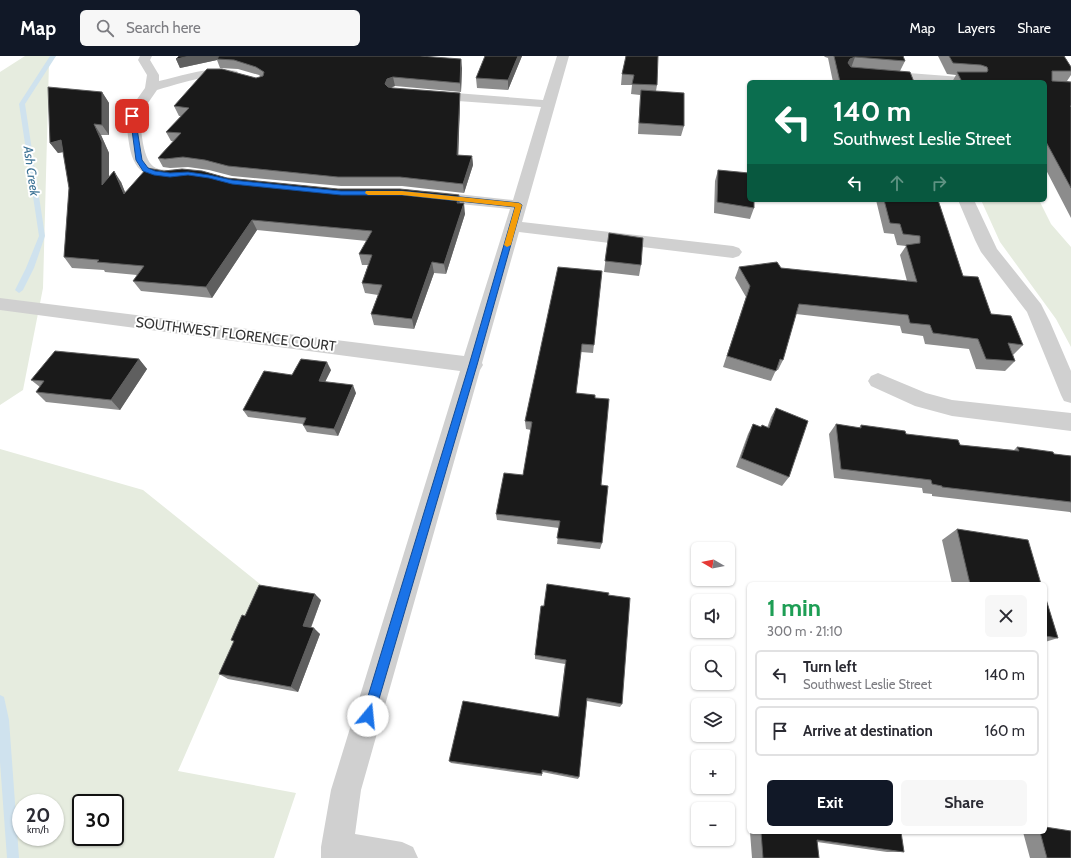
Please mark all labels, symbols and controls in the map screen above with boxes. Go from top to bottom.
search box [80,10,360,46]
text: Map [20,17,56,40]
icon: search [94,17,116,39]
text: Search here [126,19,201,37]
text: Map [910,19,935,37]
text: Layers [957,19,995,37]
text: Share [1017,19,1051,37]
text: 140 m [833,94,911,128]
icon: left [767,96,819,148]
pin [115,99,149,133]
icon: arrive [121,105,143,127]
text: Southwest Leslie Street [833,128,1011,150]
water label: Ash Creek [20,144,43,197]
icon: left [844,172,866,194]
icon: ahead [886,172,908,194]
icon: right [928,172,950,194]
street label: SOUTHWEST FLORENCE COURT [135,313,338,355]
north arrow [691,542,735,586]
map controls [691,542,735,846]
text: 1 min [767,593,821,622]
button: sound [691,594,735,638]
button: close [985,595,1027,637]
text: 300 m · 21:10 [767,623,843,639]
button: search [691,646,735,690]
text: Turn left [803,658,857,676]
icon: left [769,664,791,686]
text: 140 m [984,666,1025,684]
text: Southwest Leslie Street [803,676,932,692]
position arrow [347,695,389,737]
button: layers [691,698,735,742]
icon: arrive [769,720,791,742]
text: Arrive at destination [803,722,933,740]
text: 160 m [985,722,1025,740]
button: + [691,750,735,794]
button: Exit [767,780,893,826]
button: Share [901,780,1027,826]
speed limit sign: 30 [72,794,124,846]
button: − [691,802,735,846]
text: 20 [26,803,50,827]
text: km/h [27,823,49,836]

